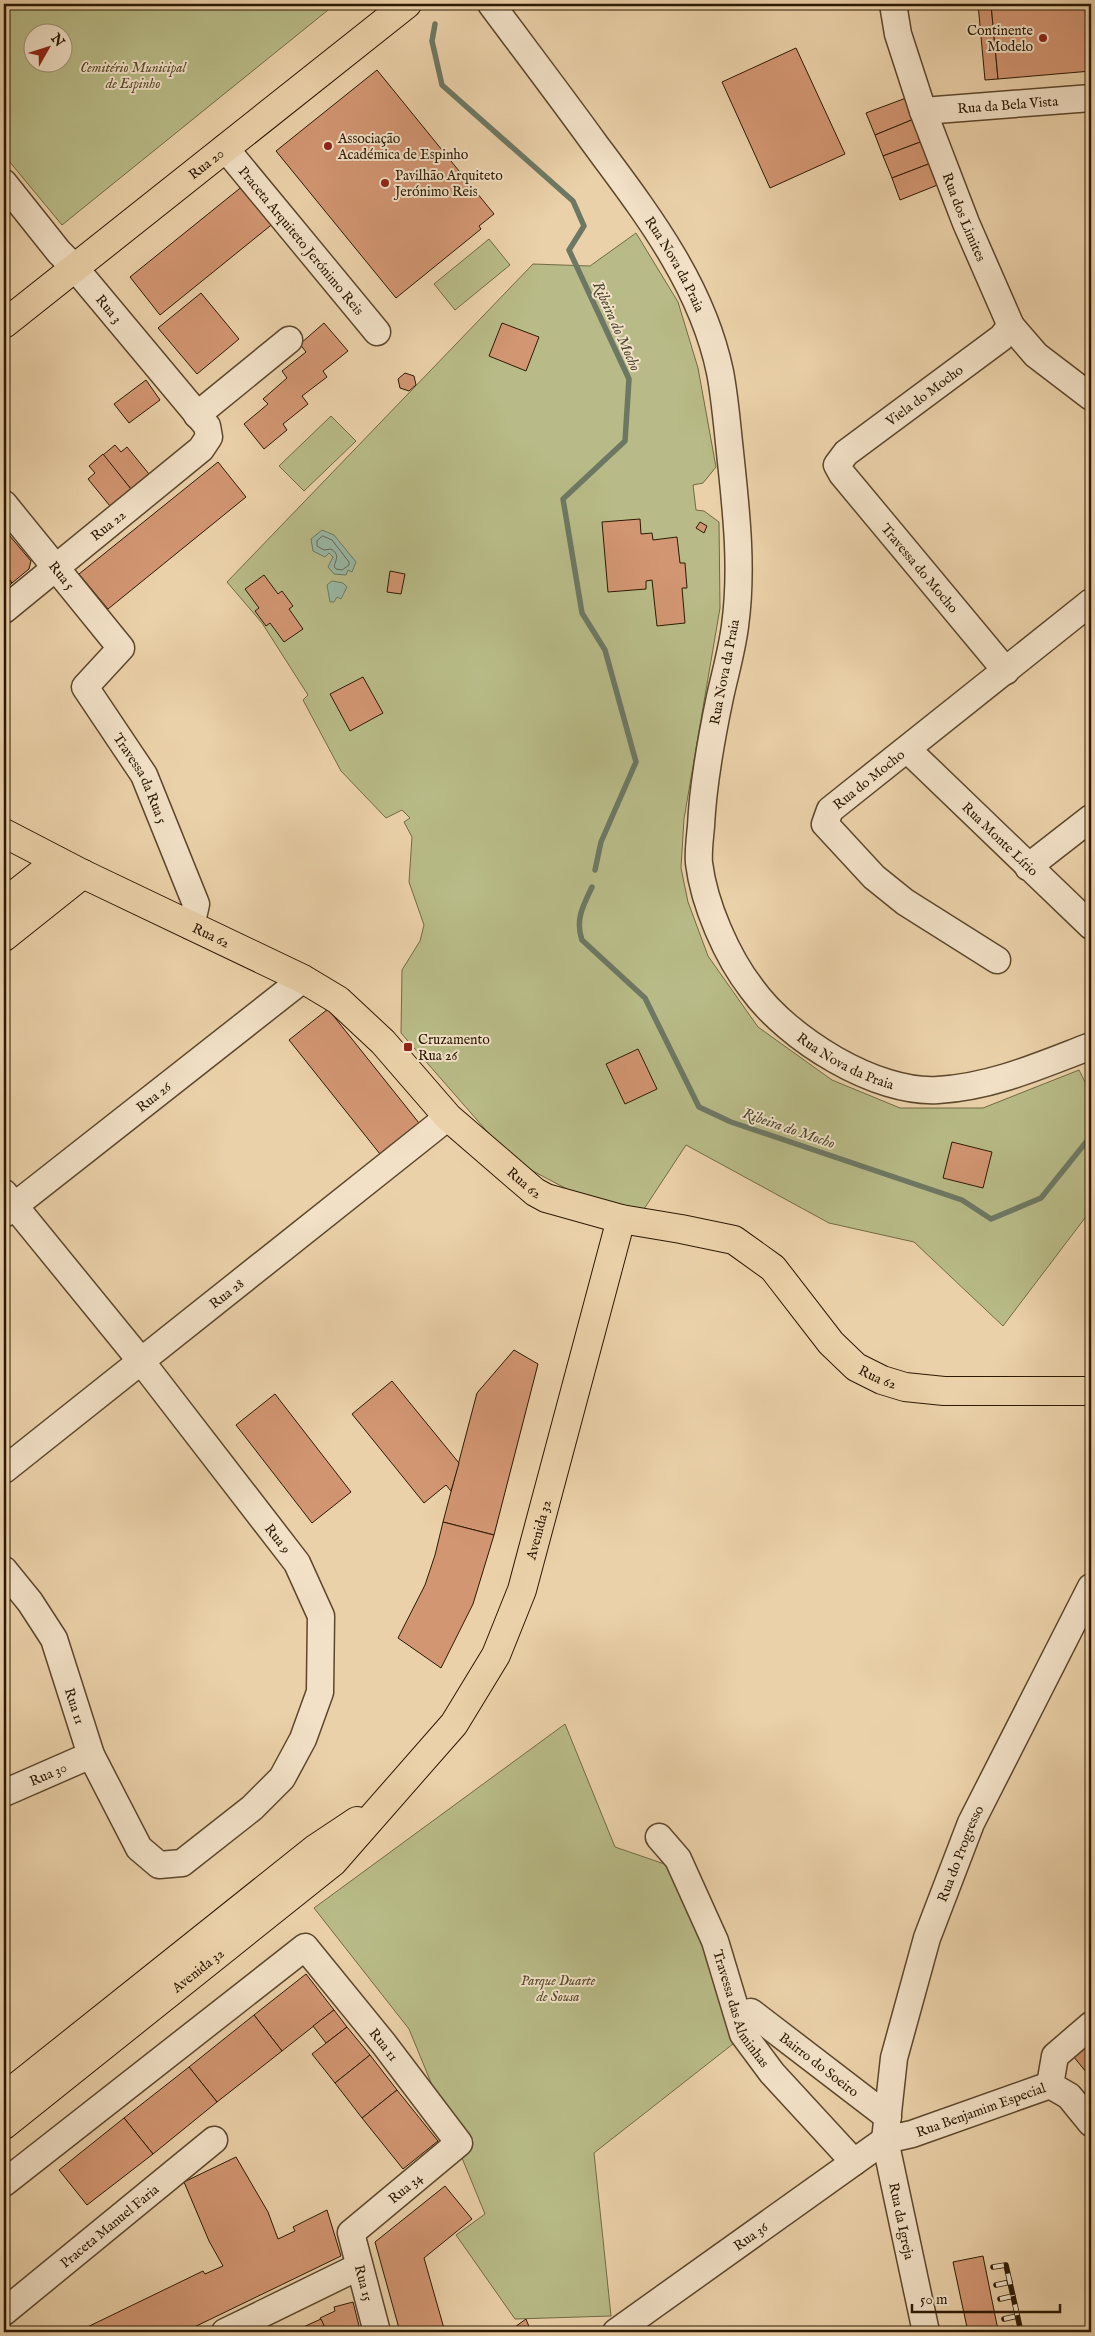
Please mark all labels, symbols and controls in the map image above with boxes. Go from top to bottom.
north arrow [22,22,72,72]
place label: Continente Modelo [967,22,1034,56]
text: N [46,29,68,51]
marker: Continente Modelo [1037,32,1049,44]
park label: Cemitério Municipal de Espinho [80,59,188,93]
street label: Rua da Bela Vista [957,92,1060,118]
place label: Associação Académica de Espinho [337,130,469,164]
marker: Associação Académica de Espinho [322,140,334,152]
street label: Rua 20 [185,145,228,184]
street label: Praceta Arquiteto Jerónimo Reis [234,163,367,319]
place label: Pavilhão Arquiteto Jerónimo Reis [393,167,503,201]
street label: Rua dos Limites [937,170,990,265]
marker: Pavilhão Arquiteto Jerónimo Reis [379,177,391,189]
street label: Rua Nova da Praia [640,213,709,316]
water label: Ribeira do Mocho [588,278,645,374]
street label: Rua 3 [91,291,126,328]
street label: Viela do Mocho [882,361,967,431]
street label: Rua 22 [87,506,130,545]
street label: Travessa do Mocho [877,520,962,617]
street label: Rua 5 [44,558,78,594]
street label: Rua Nova da Praia [706,617,744,726]
street label: Travessa da Rua 5 [109,730,171,827]
street label: Rua do Mocho [830,746,909,814]
street label: Rua Monte Lírio [958,799,1042,881]
street label: Rua 62 [189,919,233,953]
street label: Rua Nova da Praia [793,1029,897,1094]
place label: Cruzamento Rua 26 [418,1031,490,1065]
marker: Cruzamento Rua 26 [402,1041,414,1053]
street label: Rua 26 [133,1077,176,1117]
water label: Ribeira do Mocho [740,1104,838,1153]
street label: Rua 62 [503,1164,544,1204]
street label: Rua 28 [206,1275,248,1313]
street label: Rua 62 [855,1362,899,1394]
street label: Avenida 32 [522,1498,556,1563]
street label: Rua 9 [260,1520,294,1558]
street label: Rua 11 [60,1686,88,1727]
street label: Rua 30 [27,1759,70,1791]
street label: Rua do Progresso [934,1802,989,1905]
street label: Avenida 32 [168,1944,228,1998]
street label: Travessa das Alminhas [708,1948,773,2072]
park label: Parque Duarte de Sousa [521,1972,596,2006]
street label: Rua 11 [365,2025,402,2065]
street label: Bairro do Soeiro [775,2029,862,2102]
street label: Rua Benjamim Especial [914,2079,1048,2142]
street label: Rua 34 [385,2169,426,2208]
street label: Praceta Manuel Faria [57,2180,164,2272]
street label: Rua da Igreja [884,2181,918,2262]
street label: Rua 36 [730,2218,773,2255]
street label: Rua 15 [350,2263,377,2304]
scale bar [912,2281,1060,2313]
text: 50 m [920,2290,948,2309]

